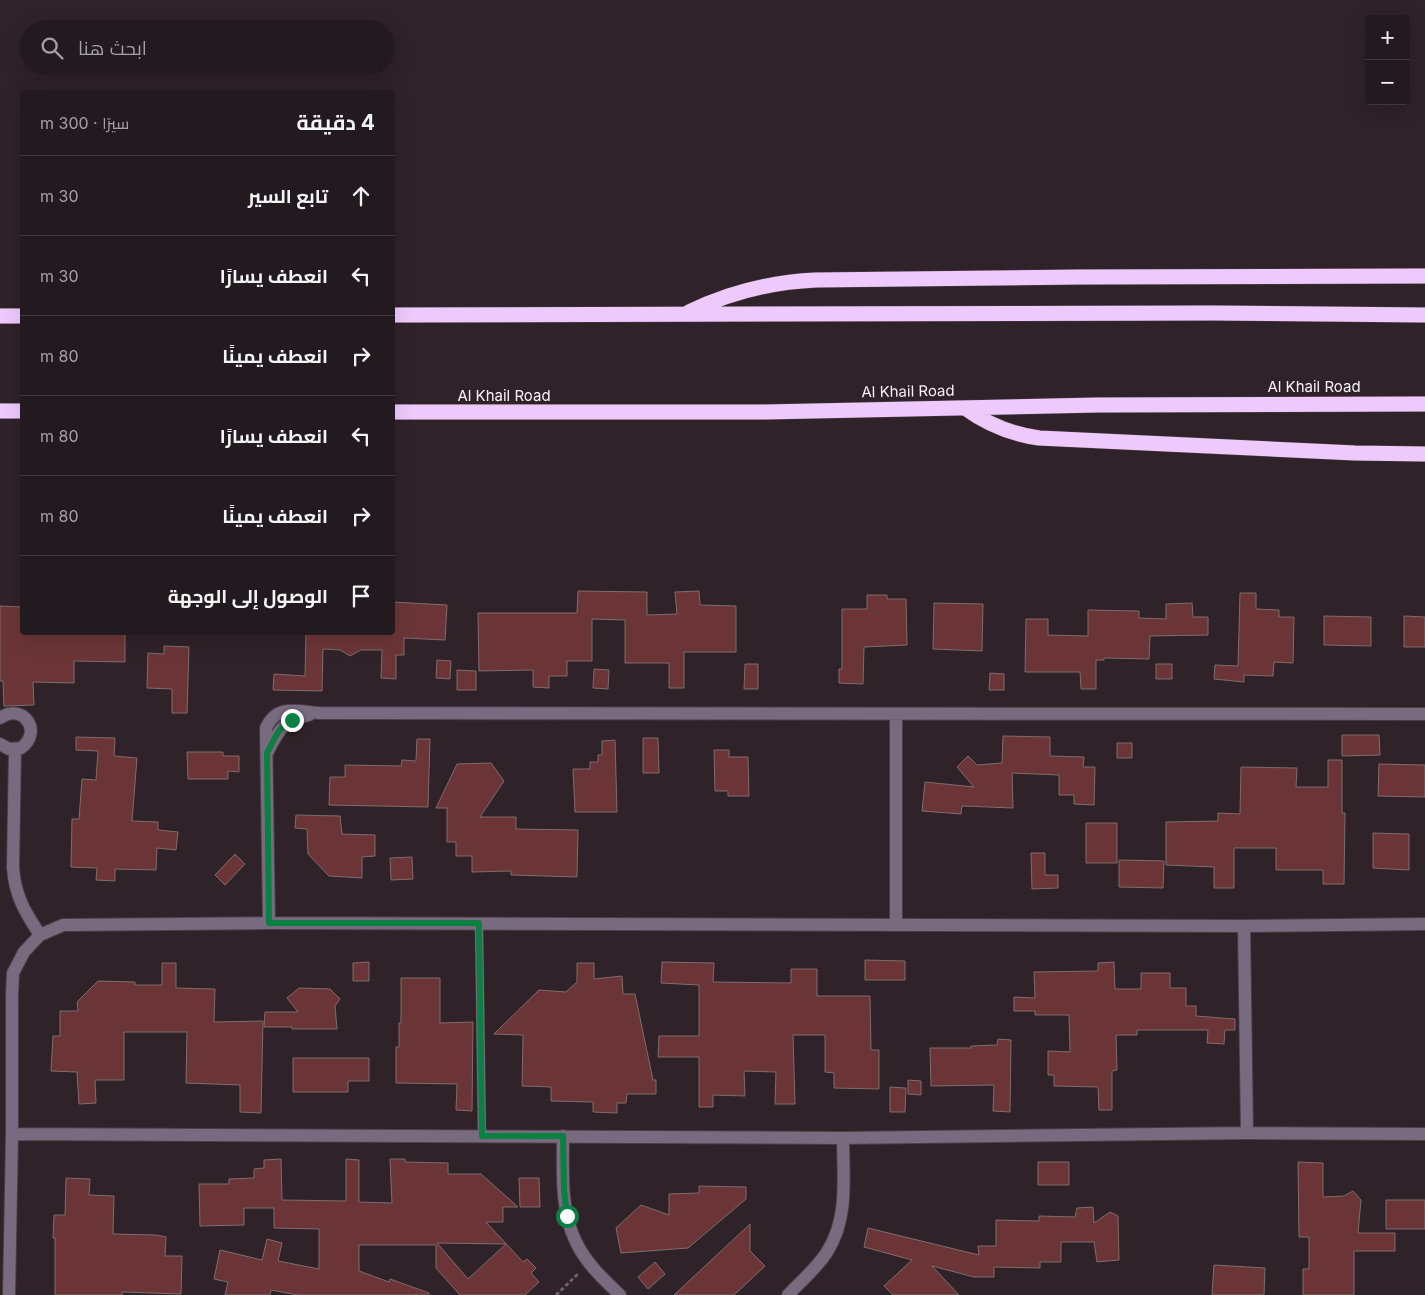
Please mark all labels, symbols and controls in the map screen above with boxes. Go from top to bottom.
map controls [1365,15,1410,105]
button: + [1365,15,1410,60]
search box [20,20,395,75]
icon: search [38,34,66,62]
text: ابحث هنا [78,37,147,60]
button: − [1365,60,1410,105]
text: 4 دقيقة [296,110,375,135]
text: سيرًا · 300 m [40,113,129,133]
icon: ahead [347,182,375,210]
text: تابع السير [248,185,328,208]
text: 30 m [40,186,79,206]
icon: left [347,262,375,290]
text: انعطف يسارًا [220,265,328,288]
text: 30 m [40,266,79,286]
icon: right [347,342,375,370]
text: انعطف يمينًا [222,345,328,368]
text: 80 m [40,346,79,366]
street label: Al Khail Road [1267,377,1361,396]
street label: Al Khail Road [861,381,955,401]
street label: Al Khail Road [457,386,551,405]
icon: left [347,422,375,450]
text: انعطف يسارًا [220,425,328,448]
text: 80 m [40,426,79,446]
icon: right [347,502,375,530]
text: انعطف يمينًا [222,505,328,528]
text: 80 m [40,506,79,526]
icon: arrive [347,582,375,610]
text: الوصول إلى الوجهة [168,585,328,608]
route end [281,709,304,732]
route start [556,1205,579,1228]

